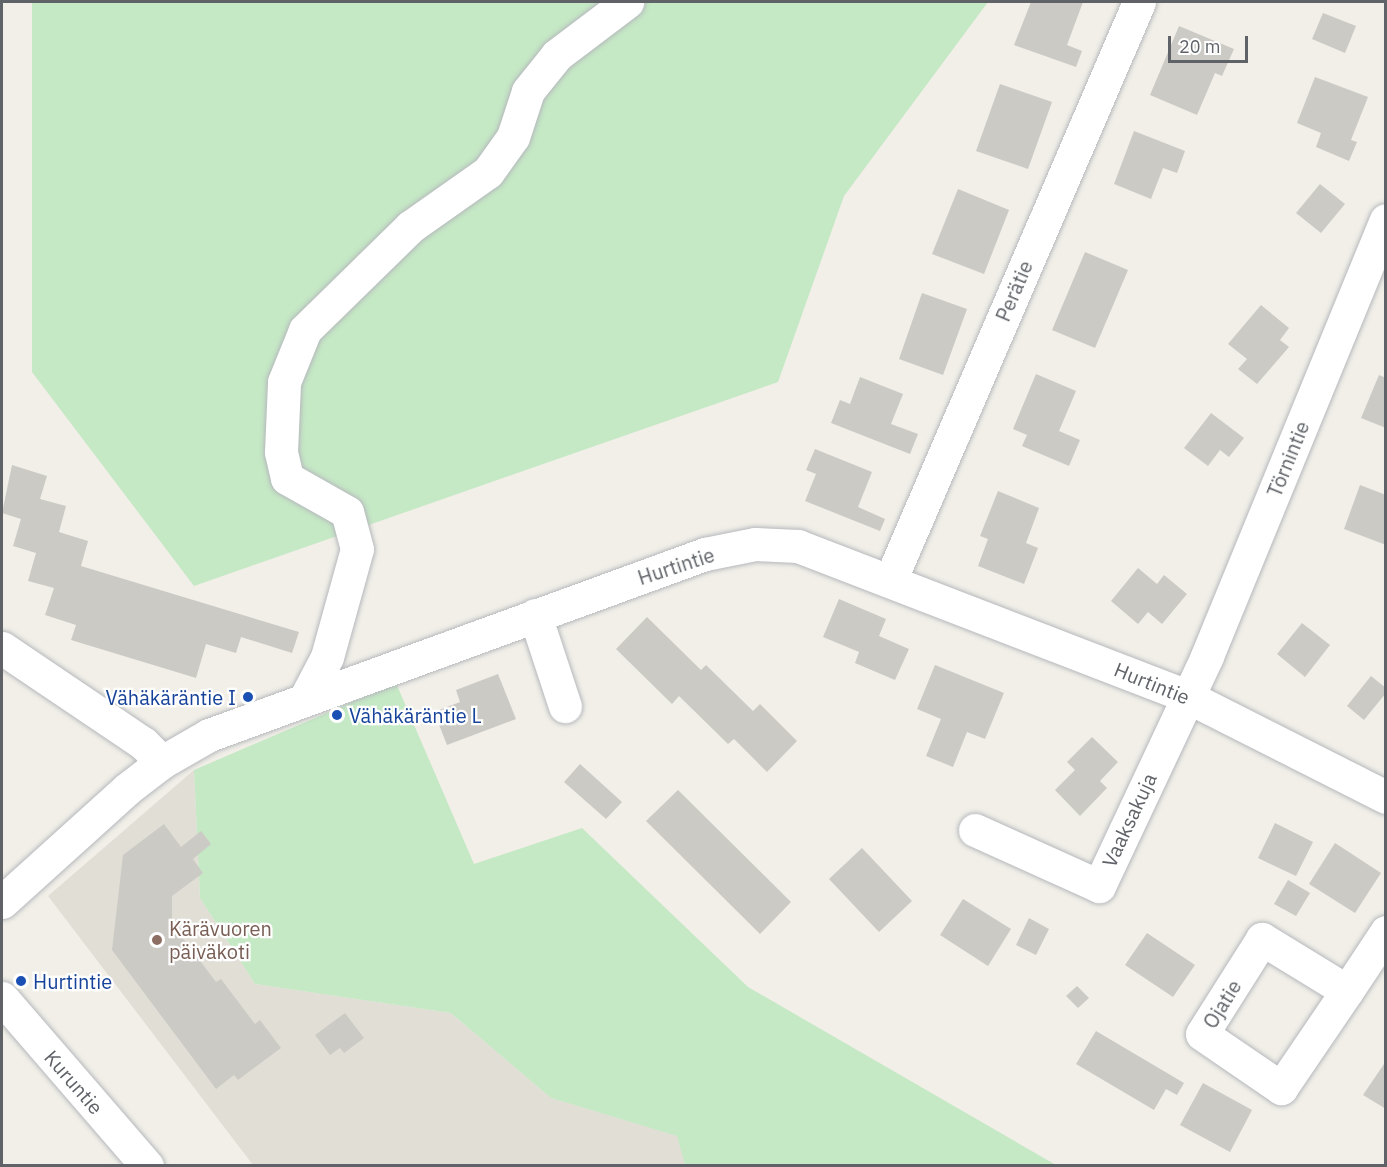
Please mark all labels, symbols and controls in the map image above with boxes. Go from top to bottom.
scale bar [1171,24,1250,62]
text: 20 m [1179,35,1221,58]
street label: Perätie [991,257,1037,325]
street label: Törnintie [1262,418,1314,500]
street label: Hurtintie [635,542,717,590]
street label: Hurtintie [1111,657,1193,709]
place label: Vähäkäräntie I [106,685,236,709]
marker: Vähäkäräntie I [241,690,255,704]
place label: Vähäkäräntie L [349,703,481,727]
marker: Vähäkäräntie L [330,708,344,722]
street label: Vaaksakuja [1097,769,1161,871]
place label: Kärävuoren päiväkoti [169,916,272,963]
marker: Kärävuoren päiväkoti [150,933,164,947]
place label: Hurtintie [33,969,112,993]
marker: Hurtintie [14,974,28,988]
street label: Ojatie [1198,975,1246,1033]
street label: Kuruntie [40,1045,108,1119]

